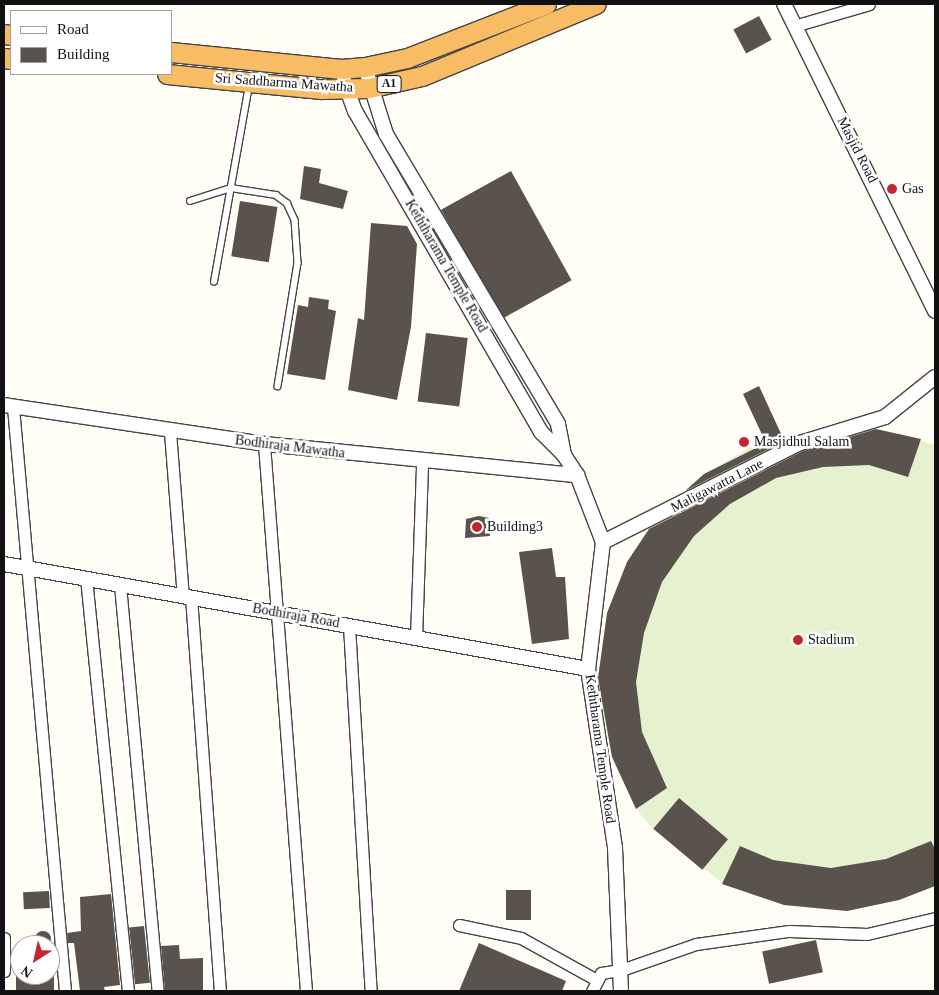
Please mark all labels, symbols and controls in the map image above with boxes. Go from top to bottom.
legend [10,10,172,75]
text: Road [57,21,89,37]
text: Building [57,46,110,62]
street label: Sri Saddharma Mawatha [214,70,354,96]
road number: A1 [376,74,402,94]
street label: Masjid Road [833,114,881,186]
place label: Gas [902,181,924,197]
marker: Gas [886,183,898,195]
street label: Keththarama Temple Road [401,197,491,335]
street label: Bodhiraja Mawatha [234,432,346,462]
place label: Masjidhul Salam [754,434,849,450]
marker: Masjidhul Salam [738,436,750,448]
street label: Maligawatta Lane [668,455,766,517]
place label: Building3 [487,519,543,535]
marker: Building3 [471,521,483,533]
street label: Bodhiraja Road [251,600,341,632]
place label: Stadium [808,632,855,648]
marker: Stadium [792,634,804,646]
street label: Keththarama Temple Road [581,673,619,825]
north arrow [10,935,60,985]
text: N [18,963,35,981]

